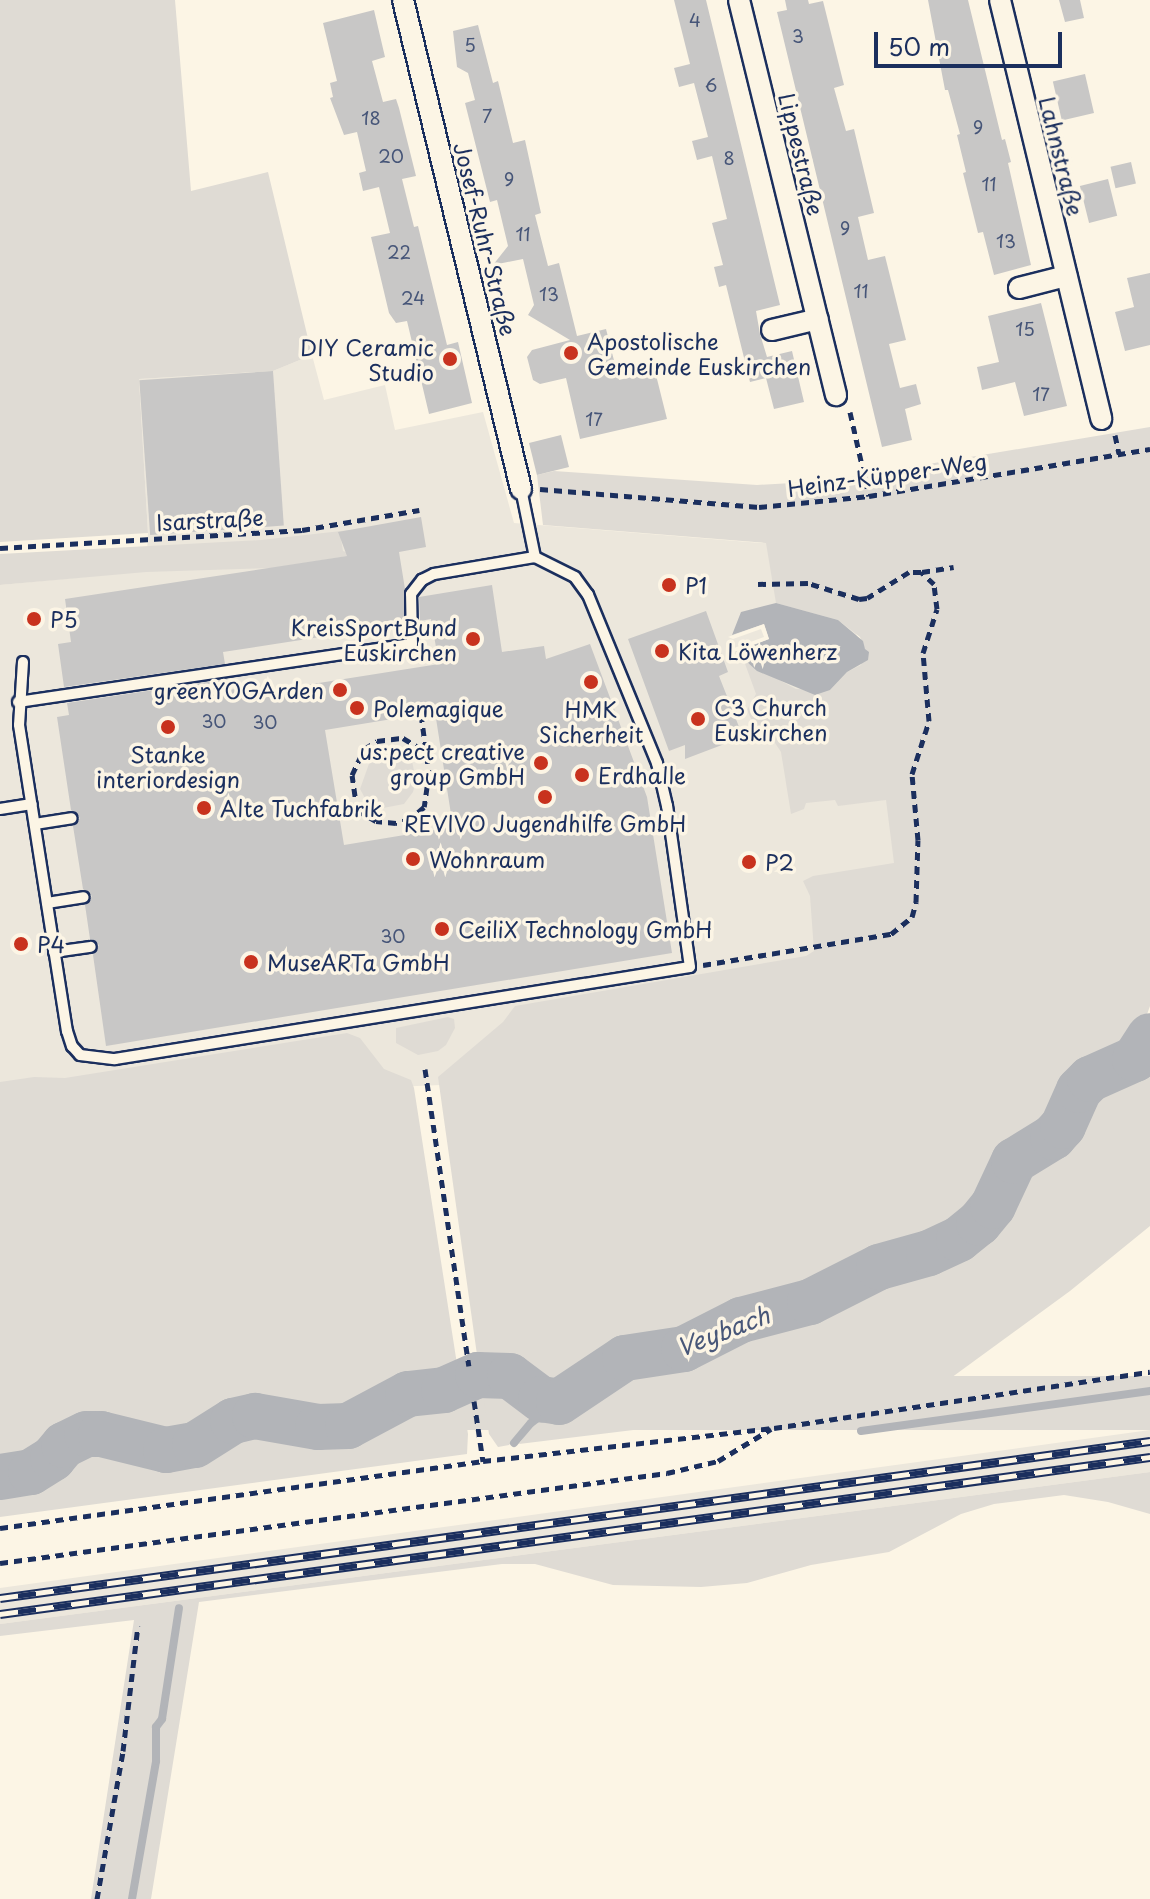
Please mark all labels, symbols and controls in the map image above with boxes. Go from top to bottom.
house number: 4 [689,9,701,31]
scale bar [878,16,1066,66]
house number: 3 [792,25,804,47]
text: 50 m [888,28,950,64]
house number: 5 [464,34,476,56]
house number: 6 [705,74,717,96]
street label: Lippestraße [774,90,830,218]
street label: Lahnstraße [1034,94,1090,218]
house number: 7 [482,105,492,127]
house number: 18 [361,107,381,129]
house number: 9 [973,116,983,138]
street label: Josef-Ruhr-Straße [449,140,523,338]
house number: 20 [378,145,404,167]
house number: 8 [723,147,735,169]
house number: 9 [504,168,514,190]
house number: 11 [981,173,997,195]
house number: 9 [840,217,850,239]
house number: 11 [515,223,531,245]
house number: 13 [996,230,1016,252]
house number: 22 [387,241,411,263]
house number: 11 [853,280,869,302]
house number: 13 [539,283,559,305]
house number: 24 [401,287,425,309]
house number: 15 [1015,318,1035,340]
place label: Apostolische Gemeinde Euskirchen [587,327,812,378]
place label: DIY Ceramic Studio [301,333,434,384]
marker: Apostolische Gemeinde Euskirchen [562,344,580,362]
marker: DIY Ceramic Studio [441,350,459,368]
house number: 17 [1032,383,1050,405]
house number: 17 [585,408,603,430]
street label: Heinz-Küpper-Weg [786,447,988,501]
street label: Isarstraße [156,503,264,535]
place label: P1 [685,572,707,598]
marker: P1 [660,576,678,594]
place label: P5 [50,606,78,632]
marker: P5 [25,610,43,628]
place label: KreisSportBund Euskirchen [290,613,457,664]
marker: KreisSportBund Euskirchen [464,630,482,648]
place label: Kita Löwenherz [678,638,839,664]
marker: Kita Löwenherz [653,642,671,660]
marker: HMK Sicherheit [582,673,600,691]
place label: greenYOGArden [154,677,324,703]
marker: greenYOGArden [331,681,349,699]
place label: C3 Church Euskirchen [714,693,828,744]
place label: Polemagique [373,695,504,721]
place label: HMK Sicherheit [539,695,643,746]
marker: Polemagique [348,699,366,717]
house number: 30 [201,710,227,732]
marker: C3 Church Euskirchen [689,710,707,728]
house number: 30 [252,711,278,733]
marker: Stanke interiordesign [159,718,177,736]
place label: us:pect creative group GmbH [359,737,525,788]
place label: Stanke interiordesign [96,740,240,792]
marker: us:pect creative group GmbH [532,754,550,772]
place label: Erdhalle [598,762,686,788]
marker: Erdhalle [573,766,591,784]
marker: REVIVO Jugendhilfe GmbH [536,788,554,806]
place label: Alte Tuchfabrik [220,795,383,821]
marker: Alte Tuchfabrik [195,799,213,817]
place label: REVIVO Jugendhilfe GmbH [403,810,687,836]
place label: Wohnraum [429,846,545,872]
place label: P2 [765,849,794,875]
marker: Wohnraum [404,850,422,868]
marker: P2 [740,853,758,871]
place label: CeiliX Technology GmbH [458,916,713,942]
marker: CeiliX Technology GmbH [433,920,451,938]
house number: 30 [380,925,406,947]
place label: P4 [37,931,65,957]
marker: P4 [12,935,30,953]
place label: MuseARTa GmbH [267,949,452,975]
marker: MuseARTa GmbH [242,953,260,971]
water label: Veybach [673,1300,773,1362]

